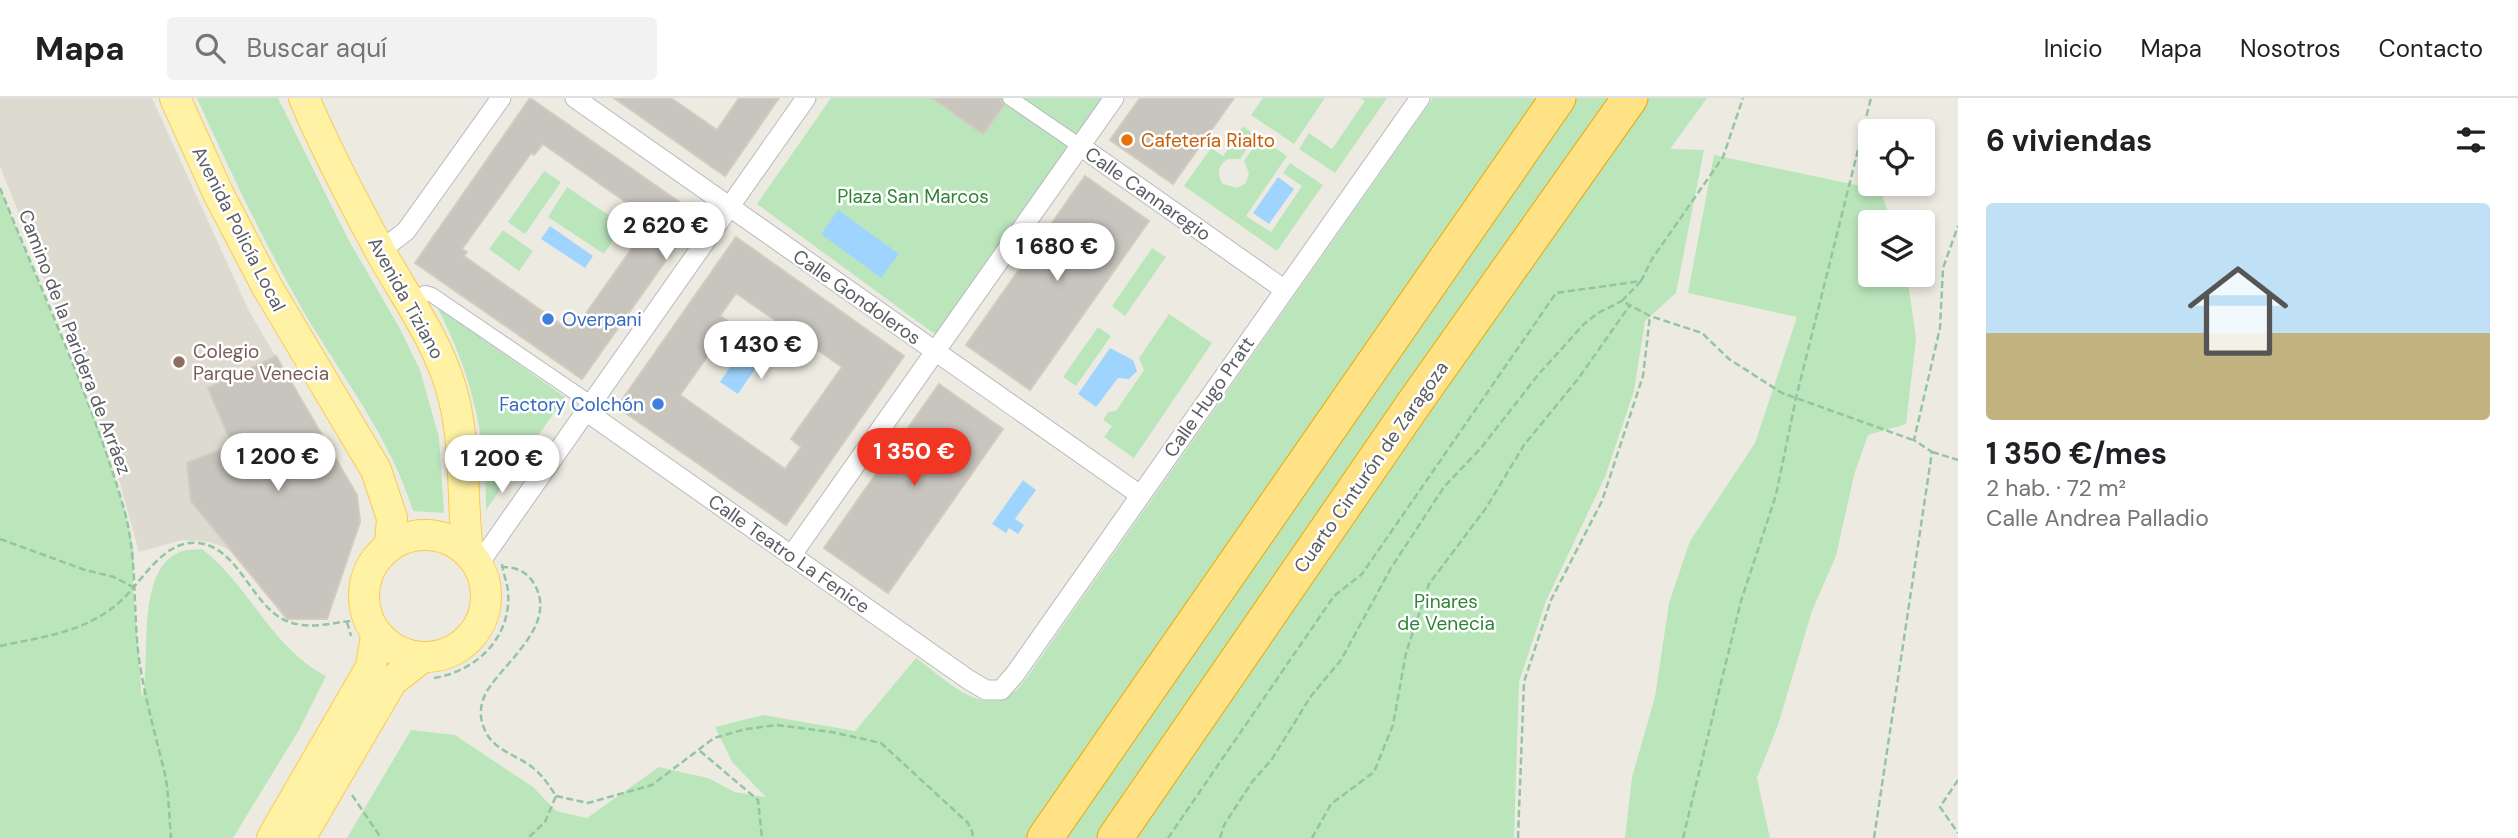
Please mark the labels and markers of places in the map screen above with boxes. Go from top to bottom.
place label: Cafetería Rialto [1141,128,1275,153]
marker: Cafetería Rialto [1119,132,1135,148]
pin: 2 620 € [601,202,731,262]
pin: 1 680 € [992,223,1122,283]
place label: Overpani [562,307,642,332]
marker: Overpani [540,311,556,327]
pin: 1 430 € [696,322,826,381]
place label: Colegio Parque Venecia [193,339,329,386]
marker: Colegio Parque Venecia [171,354,187,370]
place label: Factory Colchón [499,392,644,417]
marker: Factory Colchón [650,396,666,412]
pin: 1 350 € [849,428,979,488]
pin: 1 200 € [213,434,343,493]
pin: 1 200 € [437,436,567,495]

